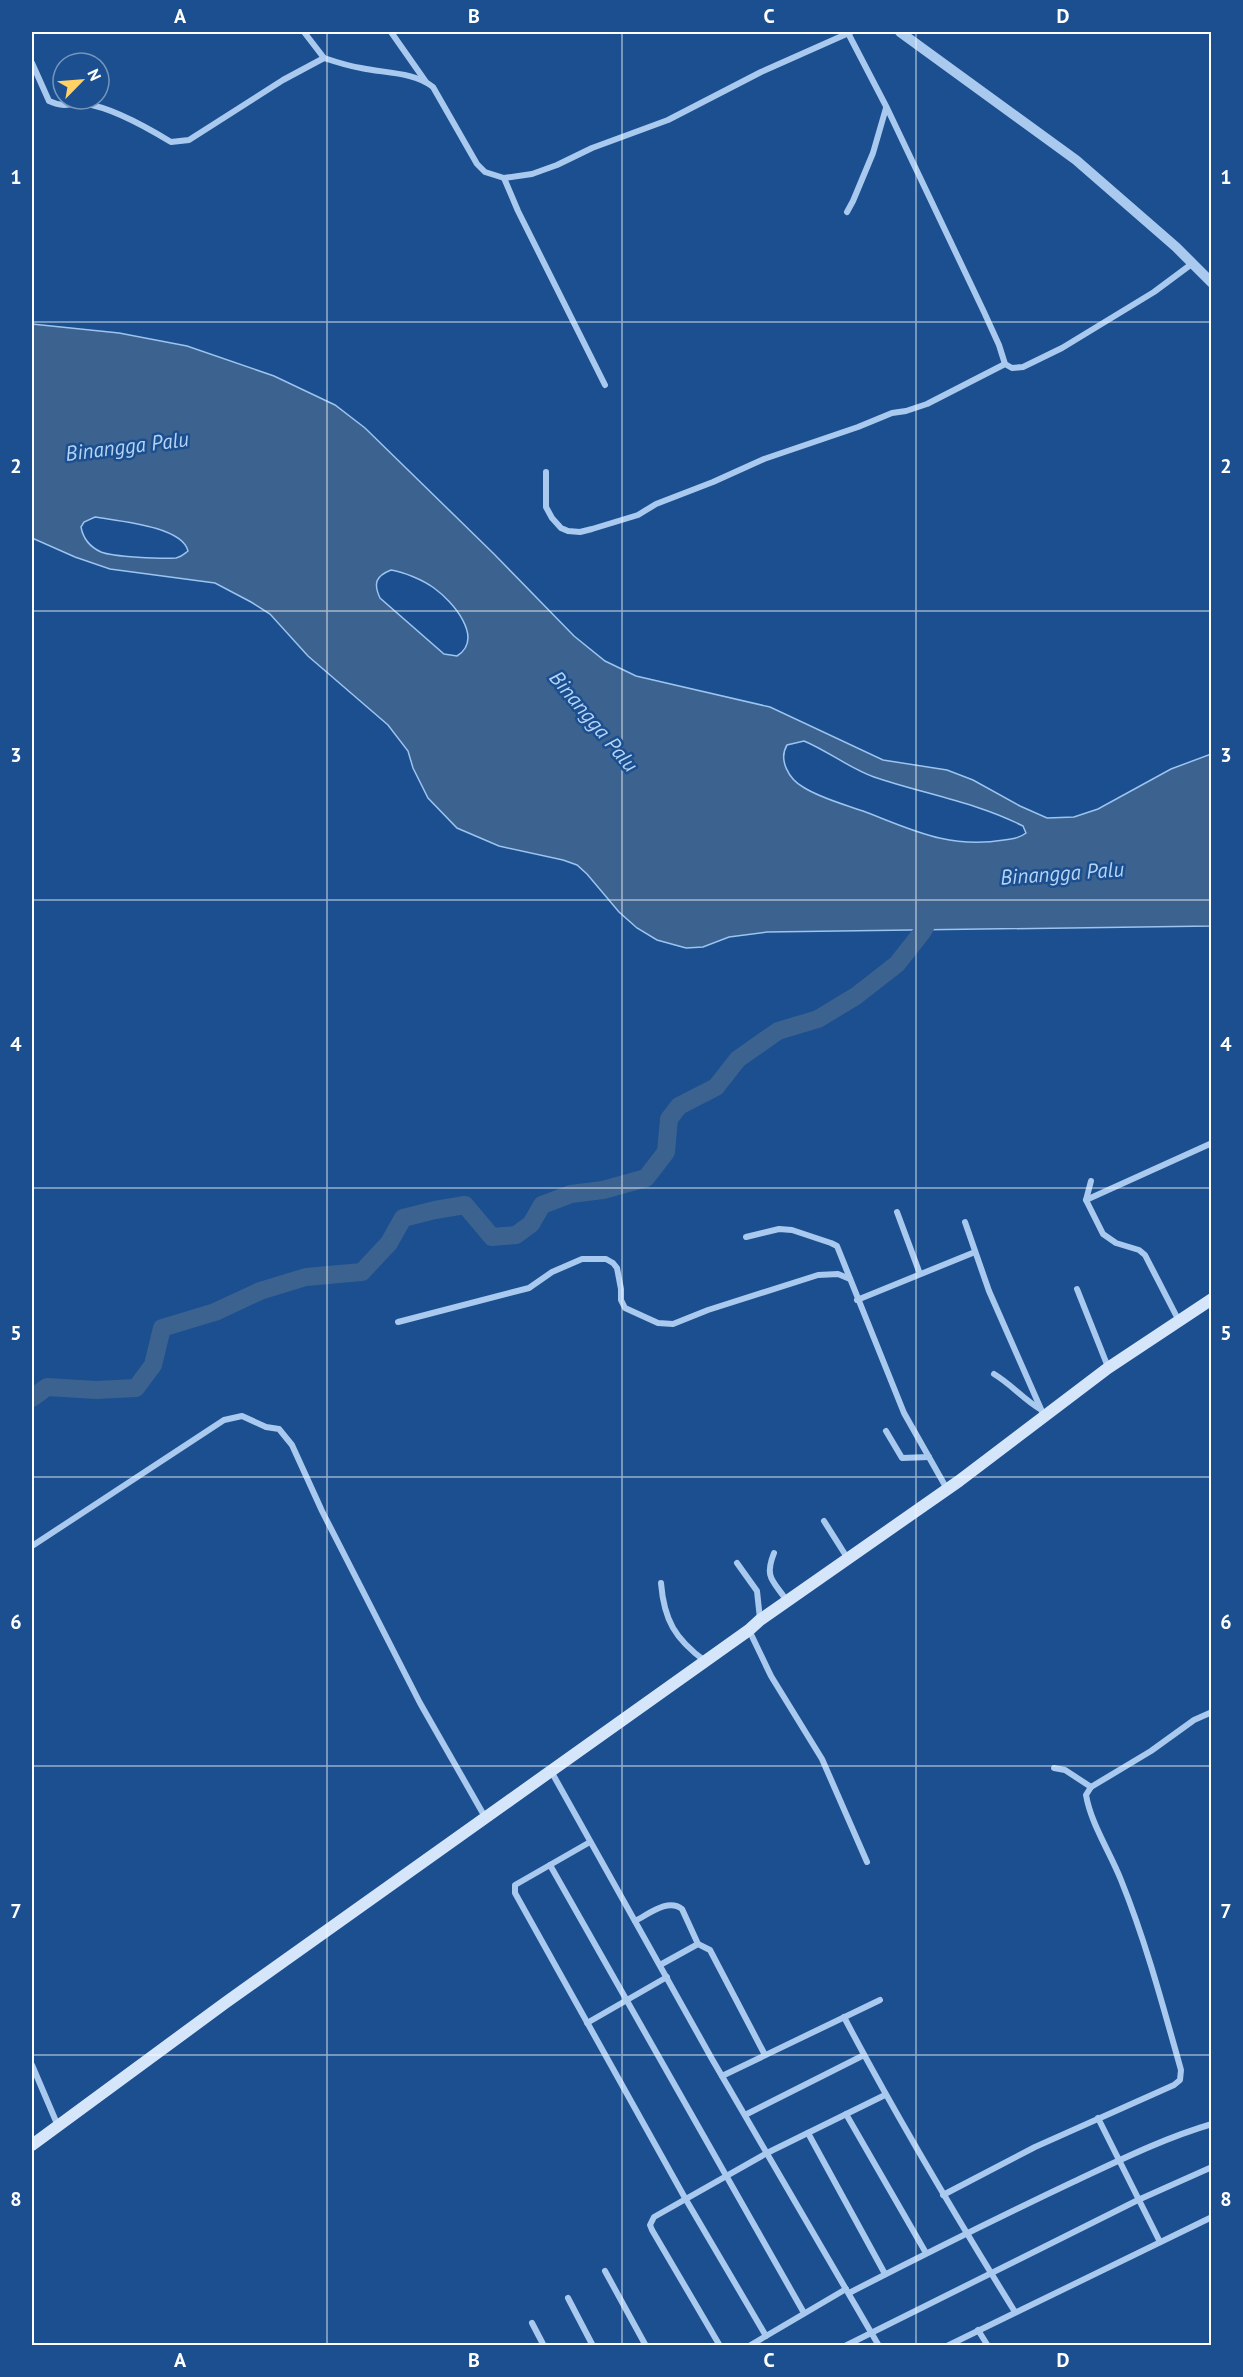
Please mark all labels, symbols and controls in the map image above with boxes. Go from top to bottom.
text: A [174,3,187,29]
text: B [468,3,480,29]
text: C [763,3,775,29]
text: D [1057,3,1070,29]
north arrow [51,51,111,111]
text: N [83,66,106,84]
text: 1 [10,164,22,190]
text: 1 [1220,164,1232,190]
water label: Binangga Palu [64,425,190,467]
text: 2 [10,453,22,479]
text: 2 [1220,453,1232,479]
water label: Binangga Palu [544,665,644,777]
text: 3 [10,742,22,768]
text: 3 [1220,742,1232,768]
water label: Binangga Palu [999,855,1125,891]
text: 4 [10,1031,22,1057]
text: 4 [1220,1031,1232,1057]
text: 5 [10,1320,22,1346]
text: 5 [1220,1320,1232,1346]
text: 6 [10,1609,22,1635]
text: 6 [1220,1609,1232,1635]
text: 7 [10,1898,22,1924]
text: 7 [1220,1898,1232,1924]
text: 8 [10,2186,22,2212]
text: 8 [1220,2186,1232,2212]
text: A [174,2347,187,2373]
text: B [468,2347,480,2373]
text: C [763,2347,775,2373]
text: D [1057,2347,1070,2373]

